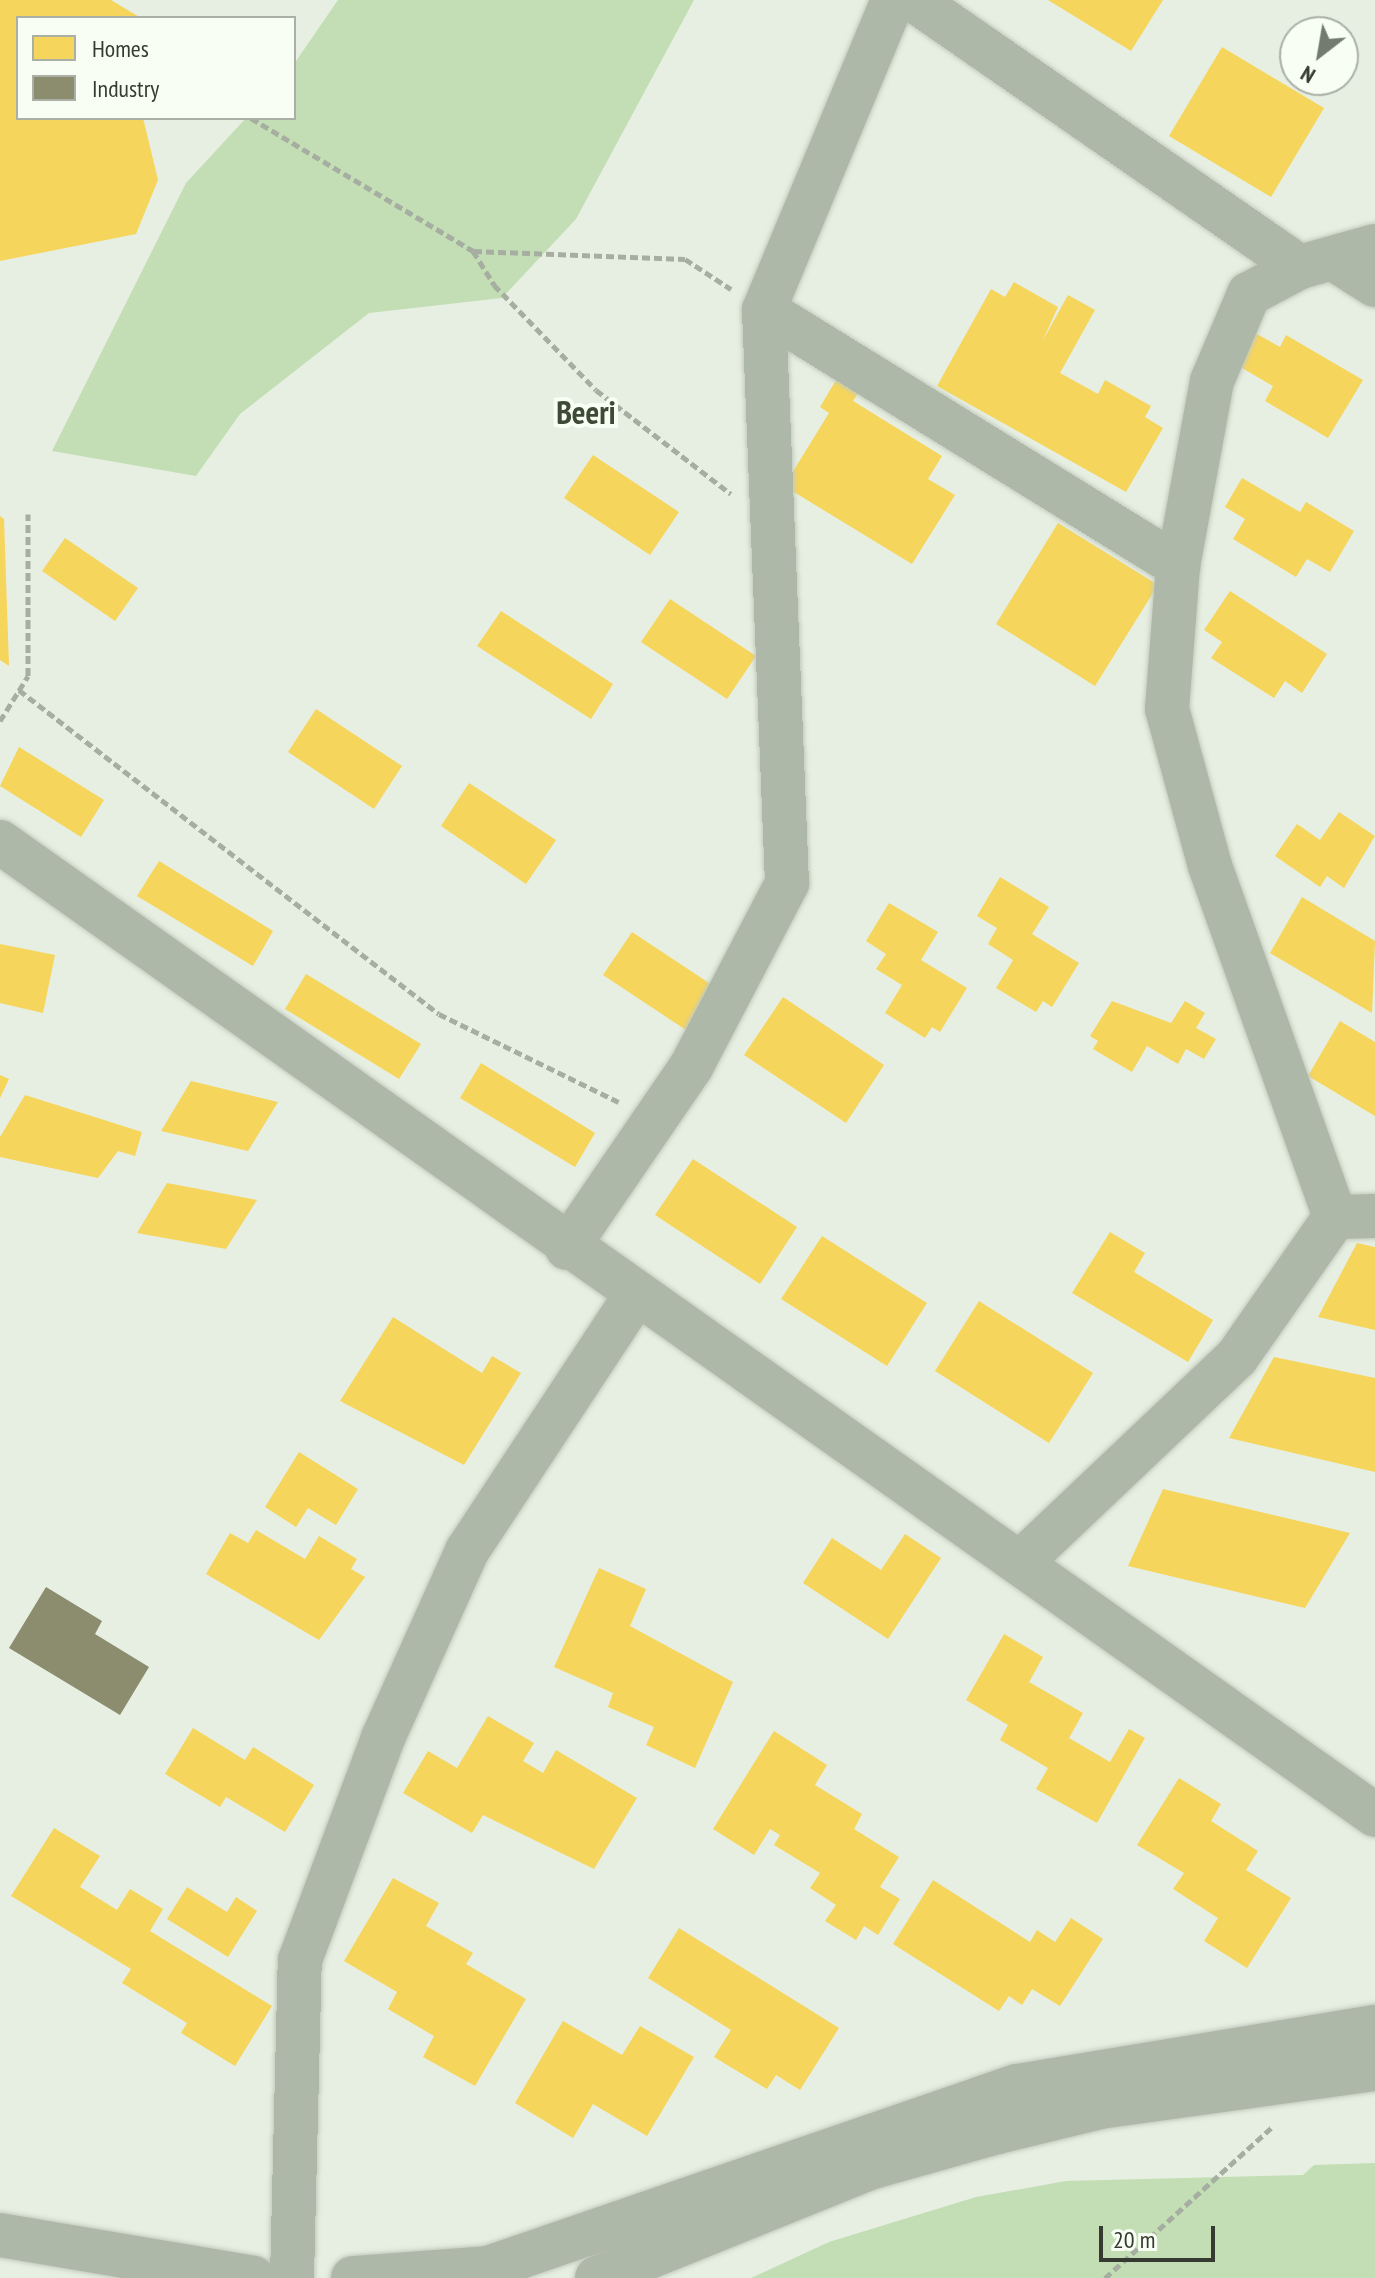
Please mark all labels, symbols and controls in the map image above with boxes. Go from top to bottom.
legend [16,16,296,120]
north arrow [1279,16,1359,96]
text: Homes [92,33,149,64]
text: N [1295,60,1320,90]
text: Industry [92,73,159,104]
district label: Beeri [556,393,616,431]
scale bar [1103,2210,1219,2260]
text: 20 m [1113,2224,1155,2255]

